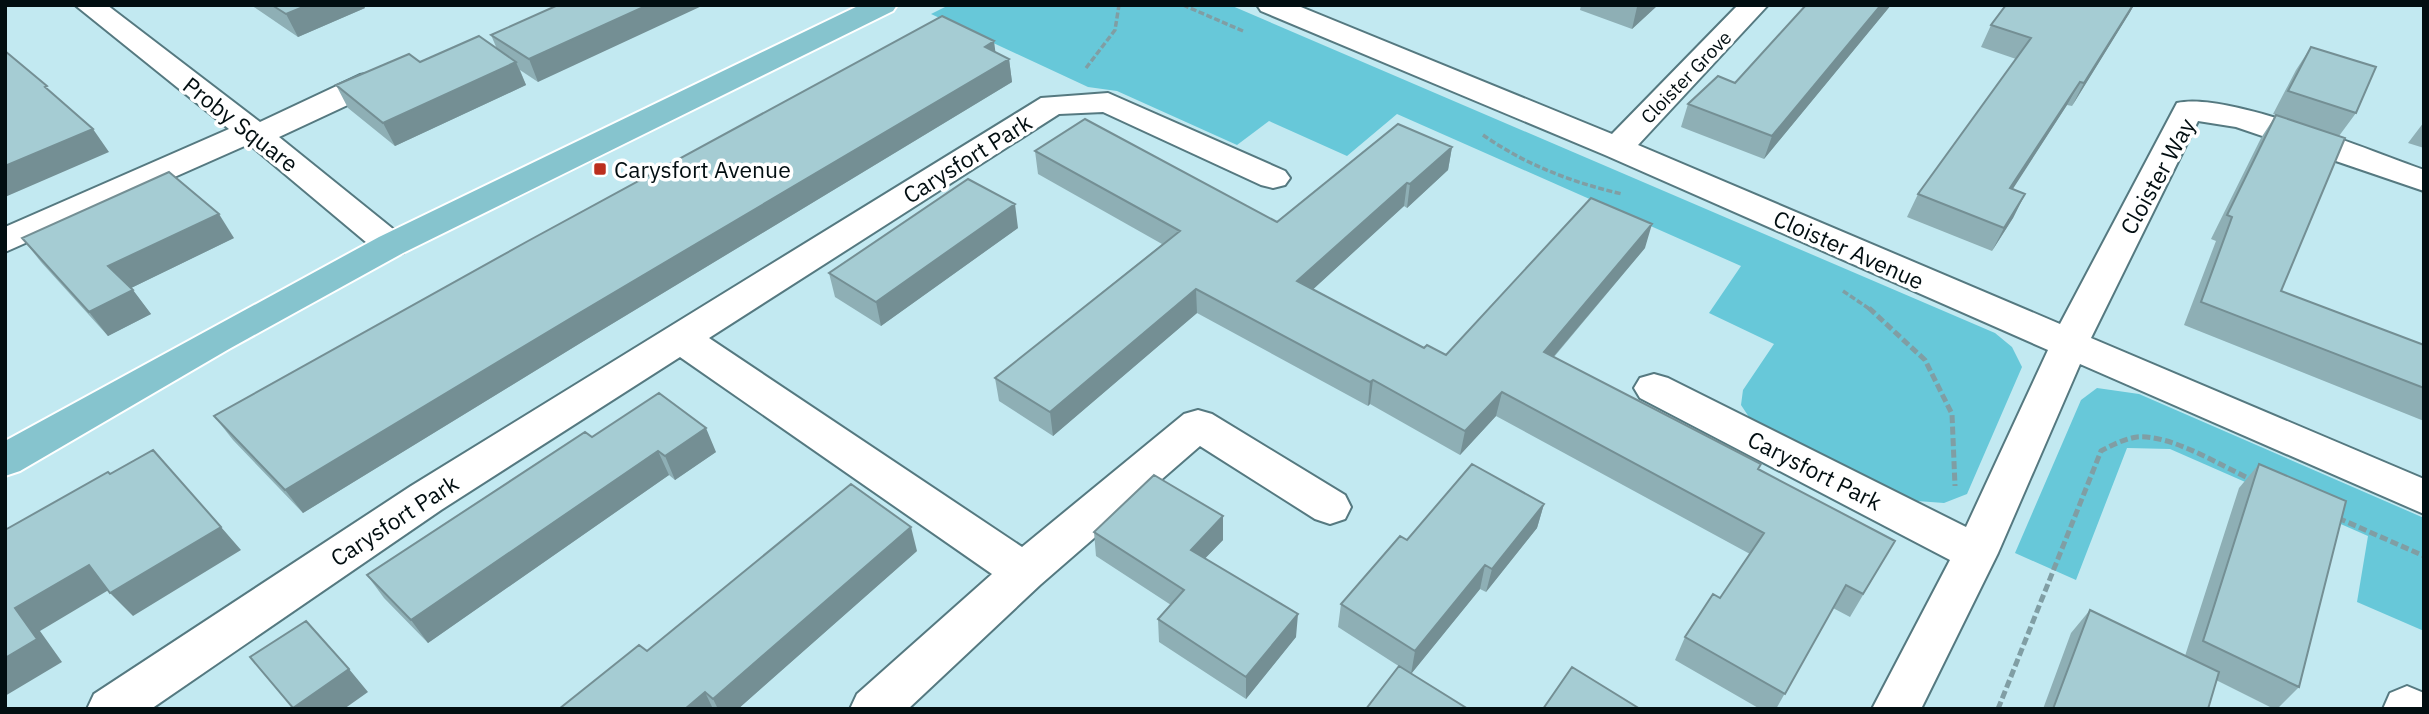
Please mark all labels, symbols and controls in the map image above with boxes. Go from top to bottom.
street label: Cloister Grove [1636,25,1736,129]
street label: Proby Square [177,70,305,178]
street label: Carysfort Park [897,106,1037,210]
street label: Cloister Way [2113,112,2202,240]
place label: Carysfort Avenue [614,154,791,184]
marker: Carysfort Avenue [592,161,608,177]
street label: Cloister Avenue [1769,202,1929,296]
street label: Carysfort Park [1743,423,1887,517]
street label: Carysfort Park [324,468,464,572]

